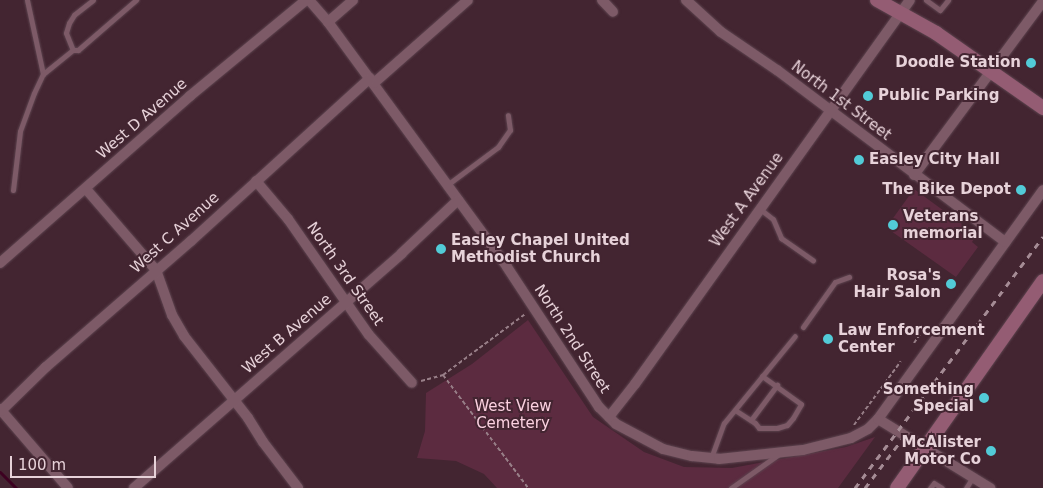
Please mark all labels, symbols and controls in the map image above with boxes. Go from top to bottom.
place label: Doodle Station [895,54,1021,72]
marker: Doodle Station [1025,57,1037,69]
street label: North 1st Street [788,58,894,144]
street label: West D Avenue [93,75,191,163]
place label: Public Parking [878,87,999,105]
marker: Public Parking [862,90,874,102]
street label: West A Avenue [707,149,787,251]
place label: Easley City Hall [869,151,1000,169]
marker: Easley City Hall [853,154,865,166]
place label: The Bike Depot [882,181,1011,199]
marker: The Bike Depot [1015,184,1027,196]
street label: West C Avenue [127,189,223,277]
place label: Veterans memorial [903,207,983,242]
street label: North 3rd Street [303,219,387,329]
marker: Veterans memorial [887,219,899,231]
place label: Easley Chapel United Methodist Church [451,231,630,266]
marker: Easley Chapel United Methodist Church [435,243,447,255]
place label: Rosa's Hair Salon [854,266,941,301]
marker: Rosa's Hair Salon [945,278,957,290]
street label: North 2nd Street [530,281,614,397]
street label: West B Avenue [239,290,335,378]
place label: Law Enforcement Center [838,321,985,356]
marker: Law Enforcement Center [822,333,834,345]
place label: Something Special [883,380,974,415]
marker: Something Special [978,392,990,404]
park label: West View Cemetery [474,397,552,432]
place label: McAlister Motor Co [902,433,981,468]
marker: McAlister Motor Co [985,445,997,457]
scale bar [12,446,159,478]
text: 100 m [18,456,66,474]

